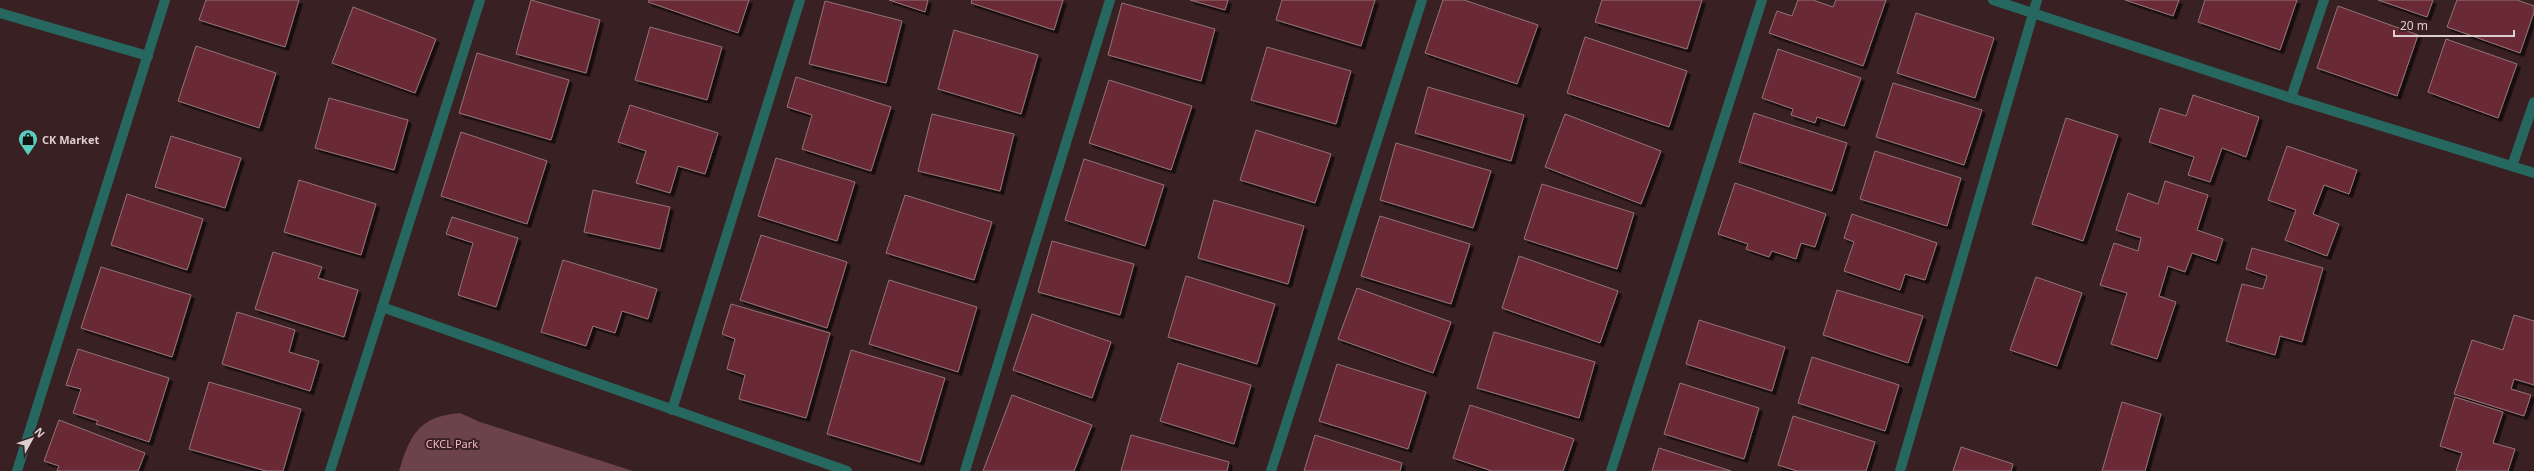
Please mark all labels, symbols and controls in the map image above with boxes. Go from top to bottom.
scale bar [2394,12,2514,38]
text: 20 m [2400,17,2428,34]
shop icon: CK Market [17,128,39,156]
place label: CK Market [42,132,99,147]
north arrow [12,419,52,459]
text: N [31,424,49,441]
park label: CKCL Park [426,436,478,451]

